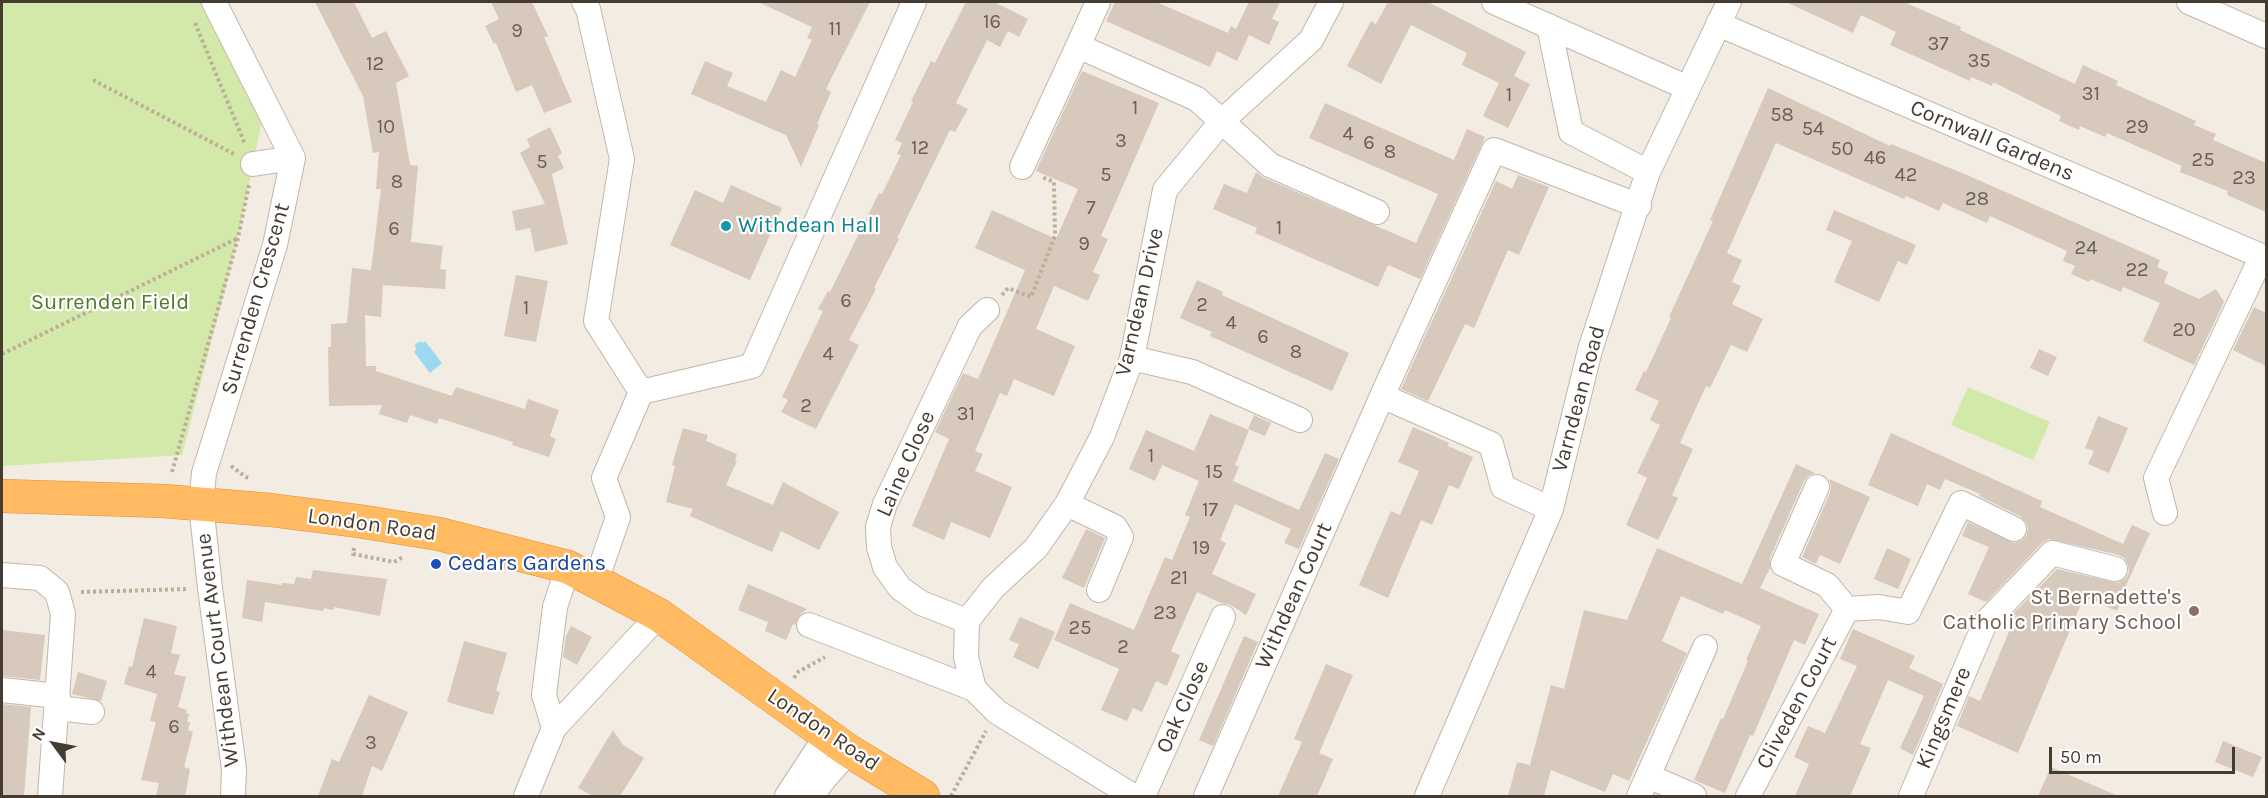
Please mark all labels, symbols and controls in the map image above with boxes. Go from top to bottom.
house number: 16 [983,10,1001,34]
house number: 11 [828,17,842,41]
house number: 9 [511,19,523,43]
house number: 37 [1927,32,1949,56]
house number: 35 [1967,49,1991,73]
house number: 12 [366,52,384,76]
house number: 31 [2082,82,2100,106]
house number: 1 [1506,83,1512,107]
street label: Cornwall Gardens [1906,95,2078,187]
house number: 1 [1132,96,1138,120]
house number: 58 [1770,103,1794,127]
house number: 10 [377,115,395,139]
house number: 29 [2125,115,2149,139]
house number: 54 [1802,117,1824,141]
house number: 4 [1342,122,1354,146]
house number: 3 [1115,129,1127,153]
house number: 6 [1363,131,1375,155]
house number: 12 [911,136,929,160]
house number: 50 [1830,137,1854,161]
house number: 8 [1384,140,1396,164]
house number: 46 [1864,146,1886,170]
house number: 25 [2192,148,2214,172]
house number: 5 [536,150,548,174]
house number: 5 [1100,163,1112,187]
house number: 42 [1895,163,1917,187]
house number: 23 [2232,166,2256,190]
house number: 8 [391,170,403,194]
house number: 28 [1965,187,1989,211]
house number: 7 [1086,196,1096,220]
street label: Surrenden Crescent [216,200,296,398]
place label: Withdean Hall [738,213,880,239]
house number: 1 [1276,216,1282,240]
house number: 6 [388,217,400,241]
marker: Withdean Hall [719,219,733,233]
street label: Varndean Drive [1110,225,1170,379]
house number: 9 [1078,232,1090,256]
house number: 24 [2075,236,2097,260]
house number: 22 [2125,258,2149,282]
house number: 6 [840,289,852,313]
park label: Surrenden Field [31,290,189,316]
house number: 2 [1196,293,1208,317]
house number: 1 [523,296,529,320]
house number: 4 [1225,311,1237,335]
house number: 20 [2172,318,2196,342]
street label: Varndean Road [1547,323,1611,475]
house number: 6 [1257,325,1269,349]
house number: 8 [1290,340,1302,364]
house number: 4 [822,342,834,366]
house number: 2 [800,394,812,418]
house number: 31 [957,402,975,426]
street label: Laine Close [871,407,941,521]
house number: 1 [1148,444,1154,468]
house number: 15 [1205,460,1223,484]
house number: 17 [1202,498,1218,522]
street label: London Road [306,503,438,547]
street label: Withdean Court [1250,519,1338,673]
street label: Withdean Court Avenue [191,532,245,768]
house number: 19 [1192,536,1210,560]
place label: Cedars Gardens [448,551,606,577]
marker: Cedars Gardens [429,557,443,571]
house number: 21 [1170,566,1188,590]
place label: St Bernadette's Catholic Primary School [1943,585,2182,636]
house number: 23 [1153,601,1177,625]
marker: St Bernadette's Catholic Primary School [2187,604,2201,618]
house number: 25 [1069,616,1091,640]
street label: Cliveden Court [1751,632,1843,774]
house number: 2 [1117,635,1129,659]
street label: Oak Close [1151,657,1215,757]
house number: 4 [145,660,157,684]
street label: Kingsmere [1911,663,1977,773]
street label: London Road [762,683,884,777]
north arrow [24,714,84,774]
house number: 6 [168,715,180,739]
text: N [27,724,49,744]
house number: 3 [365,731,377,755]
scale bar [2052,735,2238,773]
text: 50 m [2060,746,2102,768]

